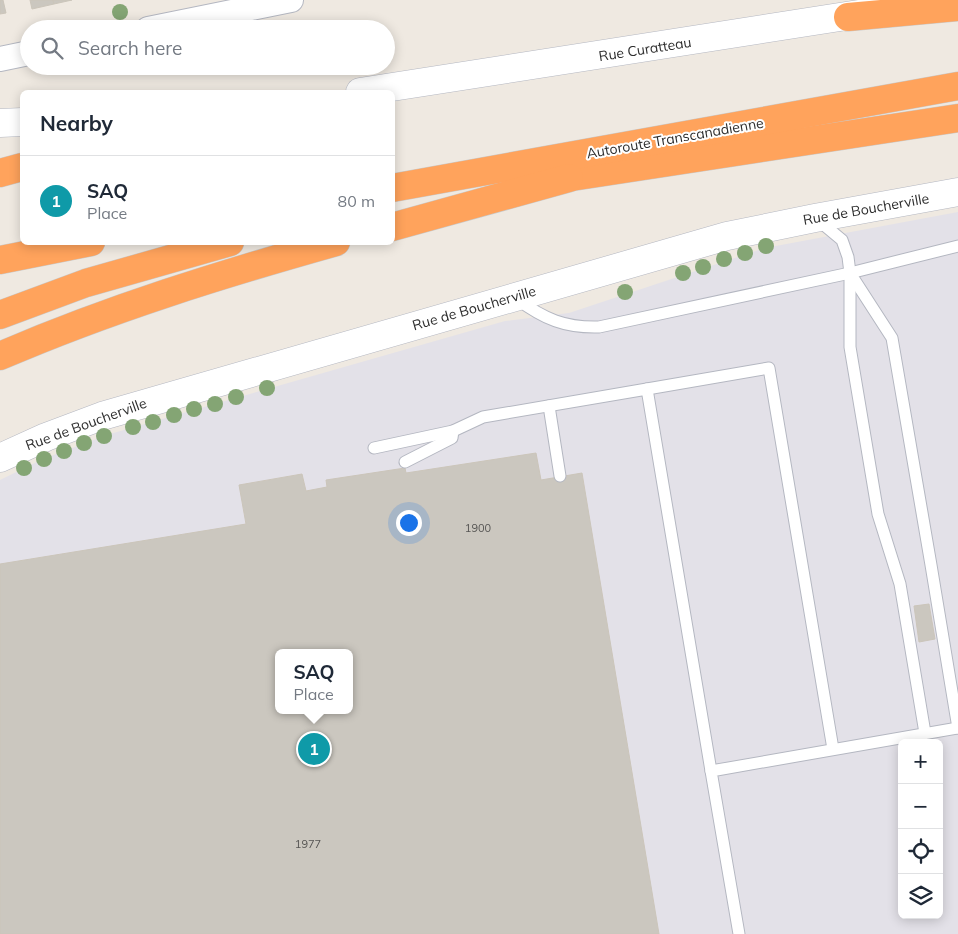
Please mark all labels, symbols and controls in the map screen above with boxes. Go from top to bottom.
search box [20,20,395,75]
street label: Rue Curatteau [597,33,693,65]
icon: search [38,34,66,62]
text: Search here [78,36,182,60]
text: Nearby [40,110,113,136]
street label: Autoroute Transcanadienne [585,114,765,162]
text: SAQ [87,179,128,203]
street label: Rue de Boucherville [802,189,930,229]
text: 1 [51,191,61,211]
text: 80 m [338,191,375,211]
text: Place [87,203,127,223]
street label: Rue de Boucherville [410,282,538,334]
street label: Rue de Boucherville [23,394,149,454]
your location [396,510,422,536]
house number: 1900 [465,521,492,535]
popup [275,649,353,714]
text: SAQ [293,660,335,684]
text: Place [293,684,334,704]
pin: 1 [298,730,330,768]
map controls [898,739,943,919]
button: + [898,739,943,784]
button: − [898,784,943,829]
button: locate [898,829,943,874]
house number: 1977 [295,837,321,851]
button: layers [898,874,943,919]

